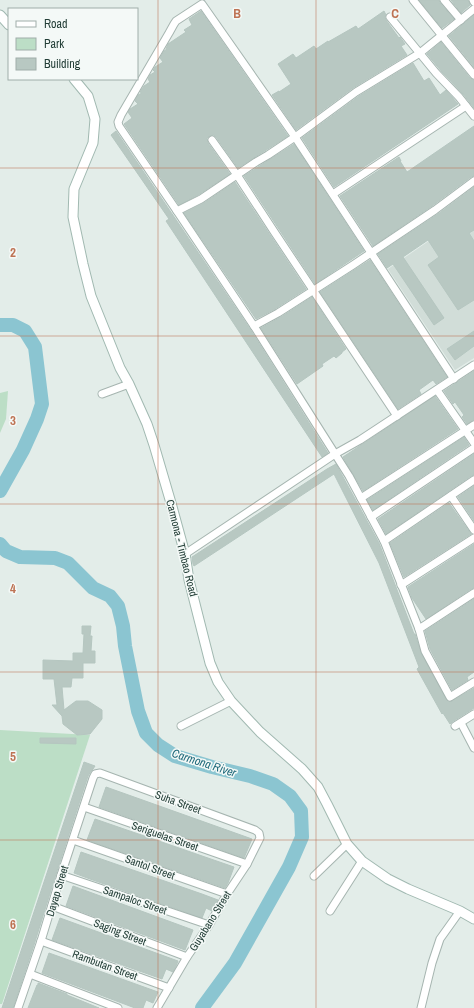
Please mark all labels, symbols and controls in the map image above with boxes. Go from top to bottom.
text: B [233,5,241,22]
text: C [391,5,399,22]
legend [8,8,138,80]
text: Road [44,16,68,32]
text: Park [44,36,64,52]
text: Building [44,56,81,72]
text: 2 [10,244,16,261]
text: 3 [10,412,16,429]
street label: Carmona - Timbao Road [163,498,201,598]
text: 4 [10,580,16,597]
water label: Carmona River [170,745,239,781]
text: 5 [10,748,16,765]
street label: Suha Street [153,787,203,817]
street label: Seriguelas Street [130,818,201,854]
street label: Santol Street [123,852,177,883]
street label: Dayap Street [43,863,72,918]
street label: Sampaloc Street [101,883,169,918]
street label: Guyabano Street [186,888,234,954]
text: 6 [10,916,16,933]
street label: Saging Street [92,916,149,949]
street label: Rambutan Street [71,947,140,983]

